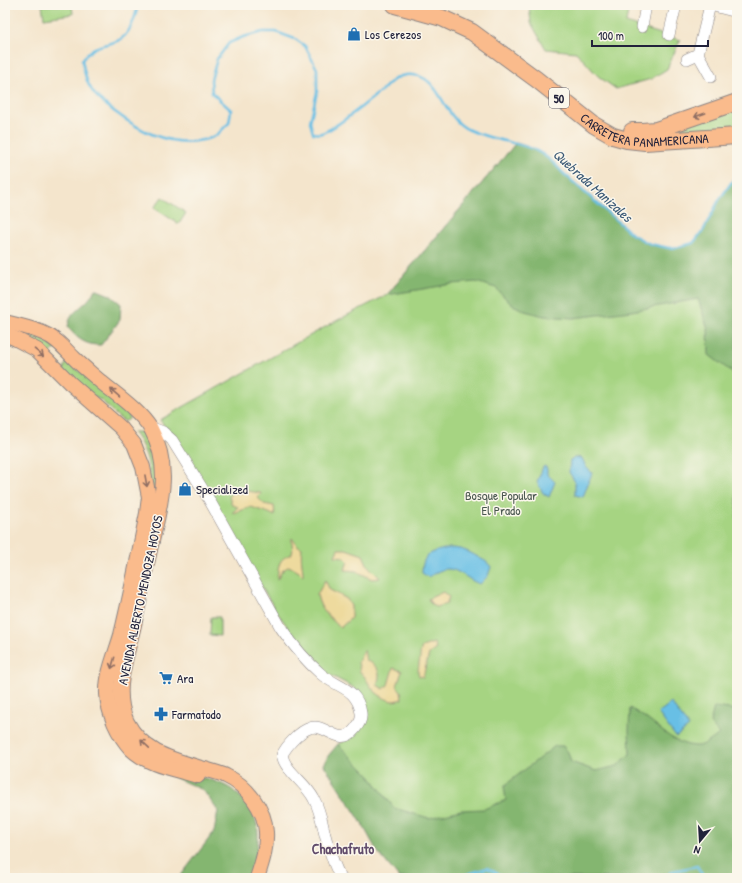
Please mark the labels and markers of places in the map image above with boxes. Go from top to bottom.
place label: Los Cerezos [365,25,421,43]
shop icon: Los Cerezos [346,26,362,42]
place label: Specialized [196,480,248,498]
shop icon: Specialized [177,481,193,497]
place label: Ara [177,669,193,687]
supermarket icon: Ara [158,670,174,686]
place label: Farmatodo [171,705,221,723]
pharmacy icon: Farmatodo [153,706,169,722]

